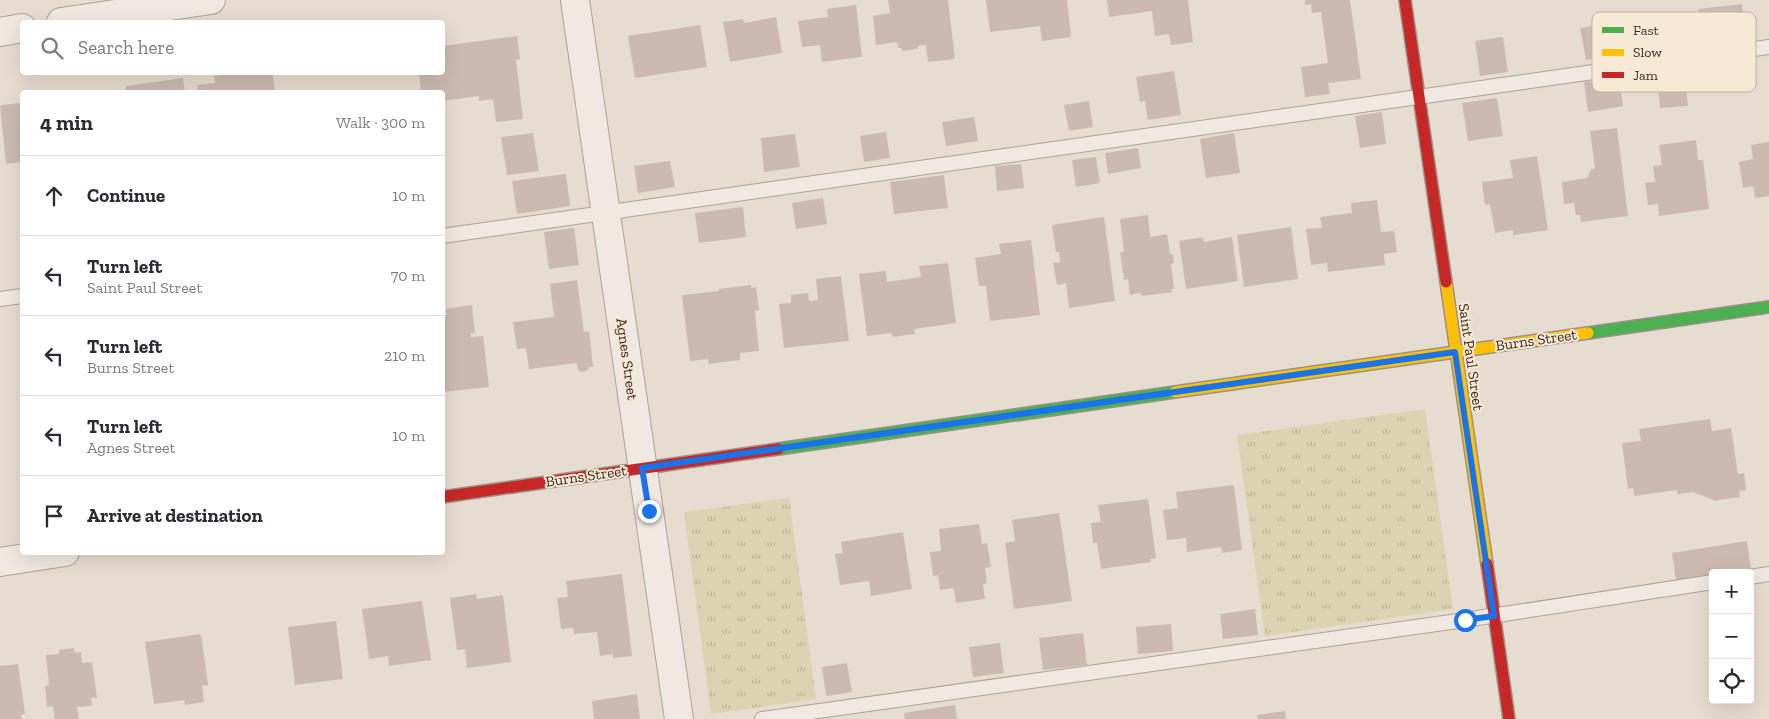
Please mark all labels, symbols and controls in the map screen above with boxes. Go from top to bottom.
legend [1592,12,1756,92]
search box [20,20,445,75]
text: Fast [1633,22,1660,39]
icon: search [38,34,66,62]
text: Search here [78,36,174,59]
text: Slow [1633,44,1662,61]
text: Jam [1633,67,1658,84]
text: 4 min [40,110,93,135]
text: Walk · 300 m [336,113,425,132]
icon: ahead [40,182,68,210]
text: Continue [87,184,165,207]
text: 10 m [392,186,425,205]
text: Turn left [87,255,162,278]
icon: left [40,262,68,290]
text: 70 m [391,266,425,285]
text: Saint Paul Street [87,278,202,297]
street label: Saint Paul Street [1455,302,1487,412]
street label: Agnes Street [612,317,642,402]
street label: Burns Street [1494,325,1578,355]
text: Turn left [87,335,162,358]
icon: left [40,342,68,370]
text: 210 m [384,346,425,365]
text: Burns Street [87,358,174,377]
text: Turn left [87,415,162,438]
icon: left [40,422,68,450]
text: 10 m [392,426,425,445]
text: Agnes Street [87,438,175,457]
street label: Burns Street [544,461,628,491]
route end [638,500,661,523]
icon: arrive [40,502,68,530]
text: Arrive at destination [87,504,263,527]
map controls [1709,569,1754,704]
button: + [1709,569,1754,614]
route start [1454,609,1477,632]
button: − [1709,614,1754,659]
button: locate [1709,659,1754,704]

